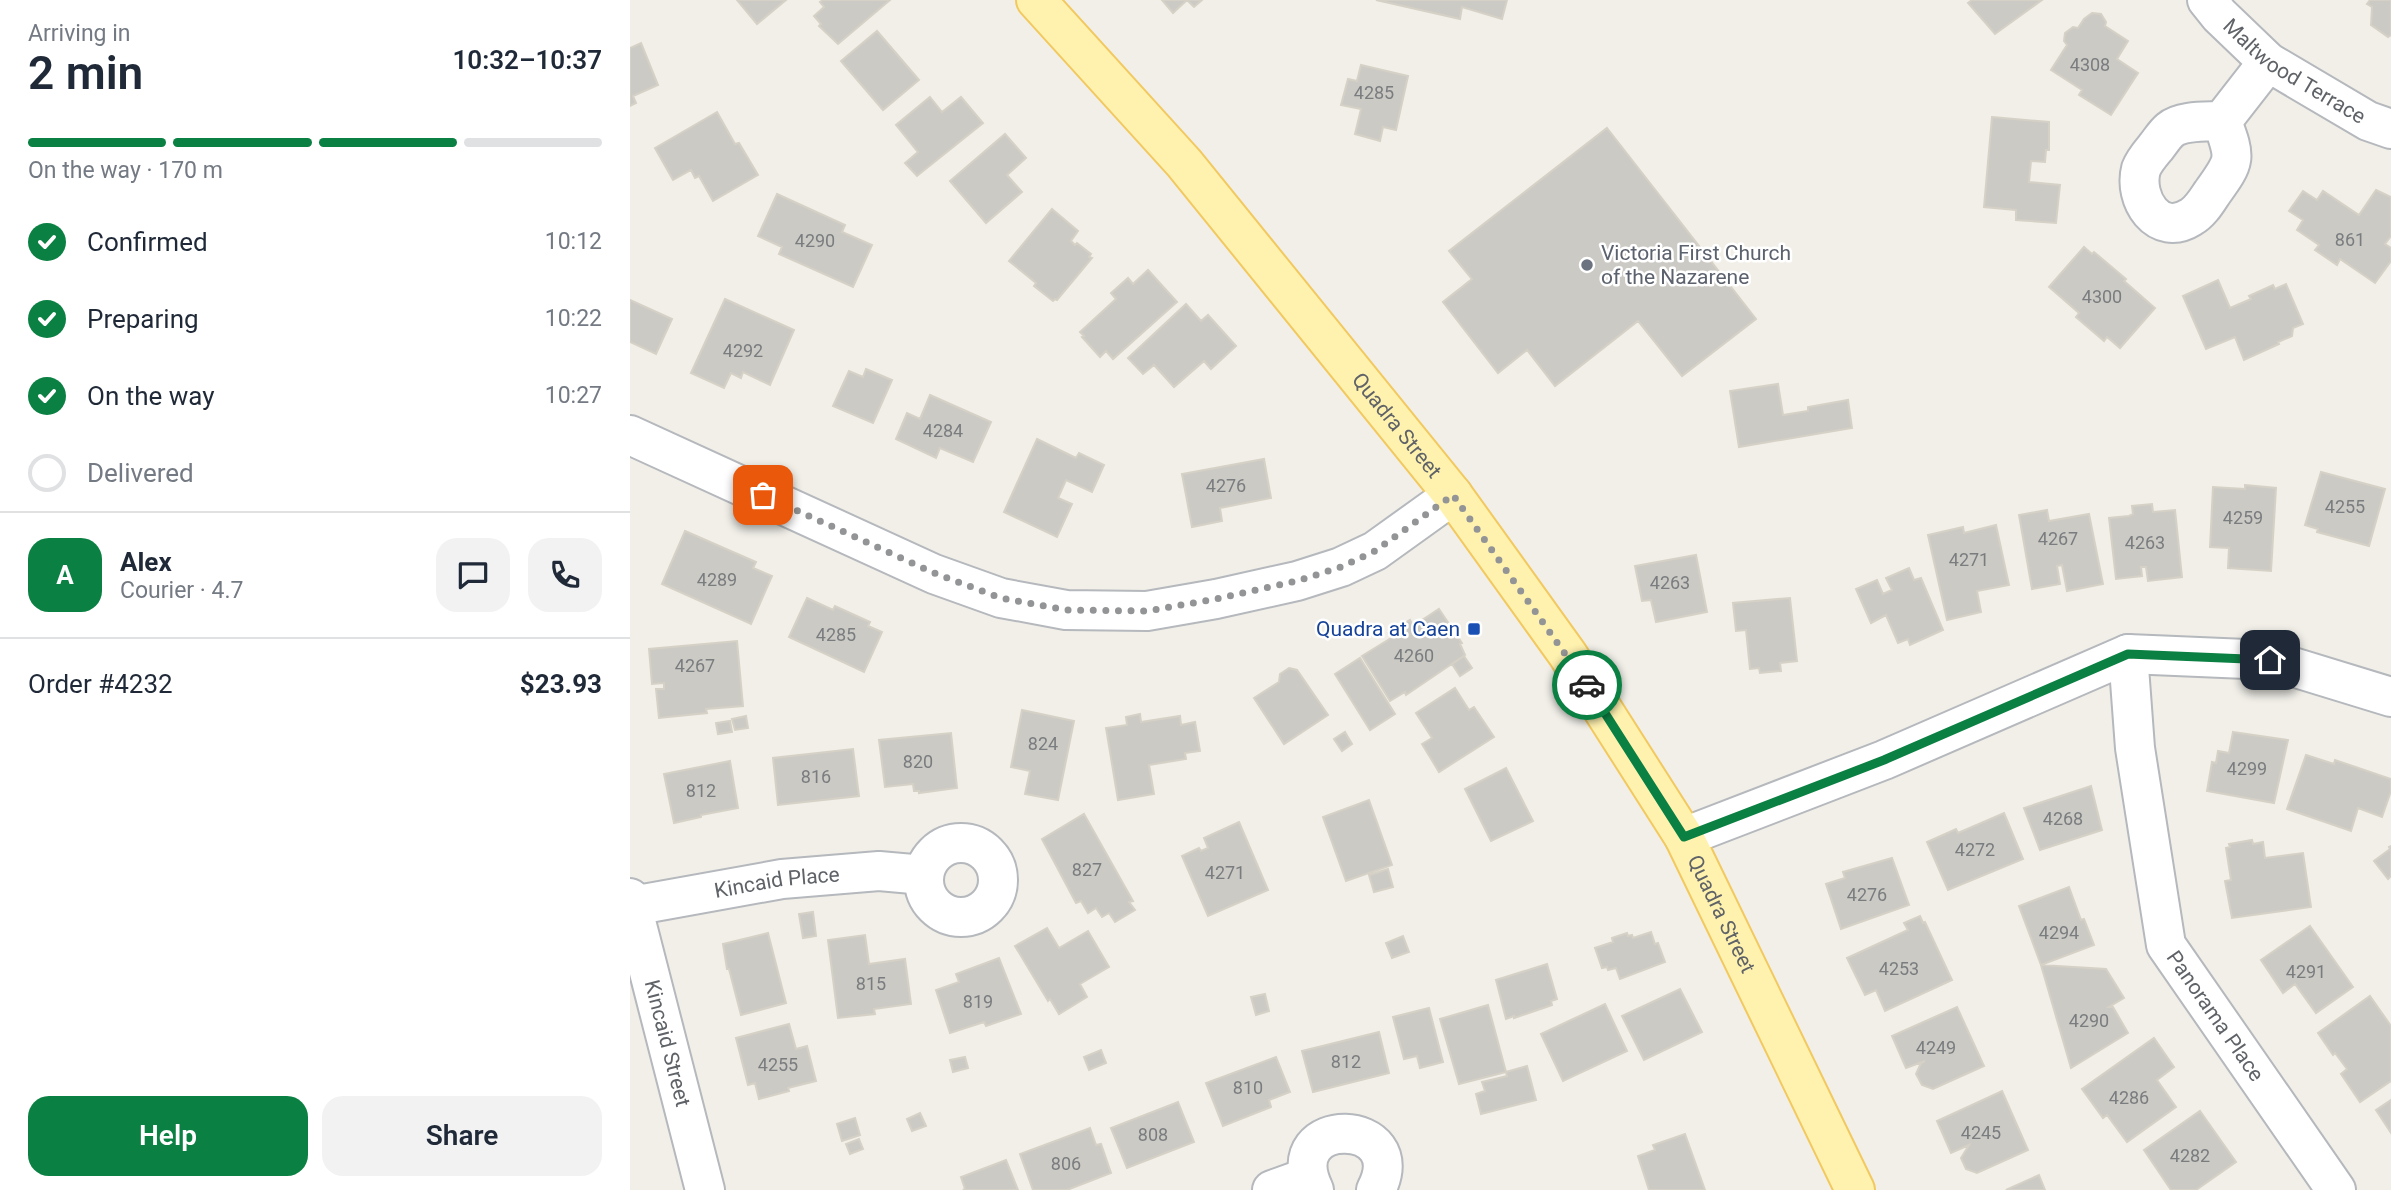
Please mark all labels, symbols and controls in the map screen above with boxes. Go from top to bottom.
street label: Maltwood Terrace [2218,14,2370,129]
text: Arriving in [28,20,131,47]
text: 10:32–10:37 [452,45,602,75]
text: 2 min [28,46,143,100]
house number: 4308 [2070,54,2110,75]
house number: 4285 [1354,82,1394,103]
text: On the way · 170 m [28,157,223,184]
icon: check [28,223,66,261]
text: Confirmed [87,227,208,257]
text: 10:12 [545,228,602,255]
house number: 861 [2335,229,2365,250]
house number: 4290 [795,230,835,251]
place label: Victoria First Church of the Nazarene [1601,241,1791,289]
marker: Victoria First Church of the Nazarene [1579,257,1595,273]
house number: 4300 [2082,286,2122,307]
icon: check [28,300,66,338]
text: Preparing [87,304,199,334]
text: 10:22 [545,305,602,332]
house number: 4292 [723,340,763,361]
street label: Quadra Street [1347,368,1446,483]
icon: check [28,377,66,415]
text: On the way [87,381,215,411]
text: 10:27 [545,382,602,409]
house number: 4284 [923,420,963,441]
text: Delivered [87,458,194,488]
pin [733,465,793,525]
house number: 4276 [1206,475,1246,496]
icon: bag [744,476,782,514]
house number: 4255 [2325,496,2365,517]
house number: 4259 [2223,507,2263,528]
house number: 4267 [2038,528,2078,549]
house number: 4263 [2125,532,2165,553]
button: chat [436,538,510,612]
button: phone [528,538,602,612]
text: Alex [120,547,172,577]
house number: 4271 [1949,549,1989,570]
text: A [56,560,74,590]
house number: 4289 [697,569,737,590]
house number: 4263 [1650,572,1690,593]
text: Courier · 4.7 [120,577,243,604]
place label: Quadra at Caen [1316,617,1460,641]
marker: Quadra at Caen [1466,621,1482,637]
house number: 4285 [816,624,856,645]
pin [2240,630,2300,690]
icon: home [2251,641,2289,679]
house number: 4260 [1394,645,1434,666]
courier [1552,650,1622,720]
house number: 4267 [675,655,715,676]
icon: car [1568,666,1606,704]
text: Order #4232 [28,669,173,699]
text: $23.93 [520,669,602,699]
house number: 824 [1028,733,1058,754]
house number: 820 [903,751,933,772]
house number: 4299 [2227,758,2267,779]
house number: 816 [801,766,831,787]
house number: 812 [686,780,716,801]
house number: 4268 [2043,808,2083,829]
house number: 4272 [1955,839,1995,860]
street label: Quadra Street [1683,851,1760,977]
house number: 827 [1072,859,1102,880]
street label: Kincaid Place [712,862,841,903]
house number: 4271 [1205,862,1245,883]
house number: 4276 [1847,884,1887,905]
house number: 4294 [2039,922,2079,943]
street label: Panorama Place [2162,946,2269,1086]
house number: 4253 [1879,958,1919,979]
house number: 4291 [2286,961,2326,982]
house number: 815 [856,973,886,994]
street label: Kincaid Street [640,977,695,1109]
house number: 819 [963,991,993,1012]
house number: 4290 [2069,1010,2109,1031]
house number: 4249 [1916,1037,1956,1058]
house number: 812 [1331,1051,1361,1072]
house number: 4255 [758,1054,798,1075]
house number: 810 [1233,1077,1263,1098]
house number: 4286 [2109,1087,2149,1108]
button: Help [28,1096,308,1176]
button: Share [322,1096,602,1176]
house number: 4245 [1961,1122,2001,1143]
house number: 808 [1138,1124,1168,1145]
house number: 4282 [2170,1145,2210,1166]
house number: 806 [1051,1153,1081,1174]

